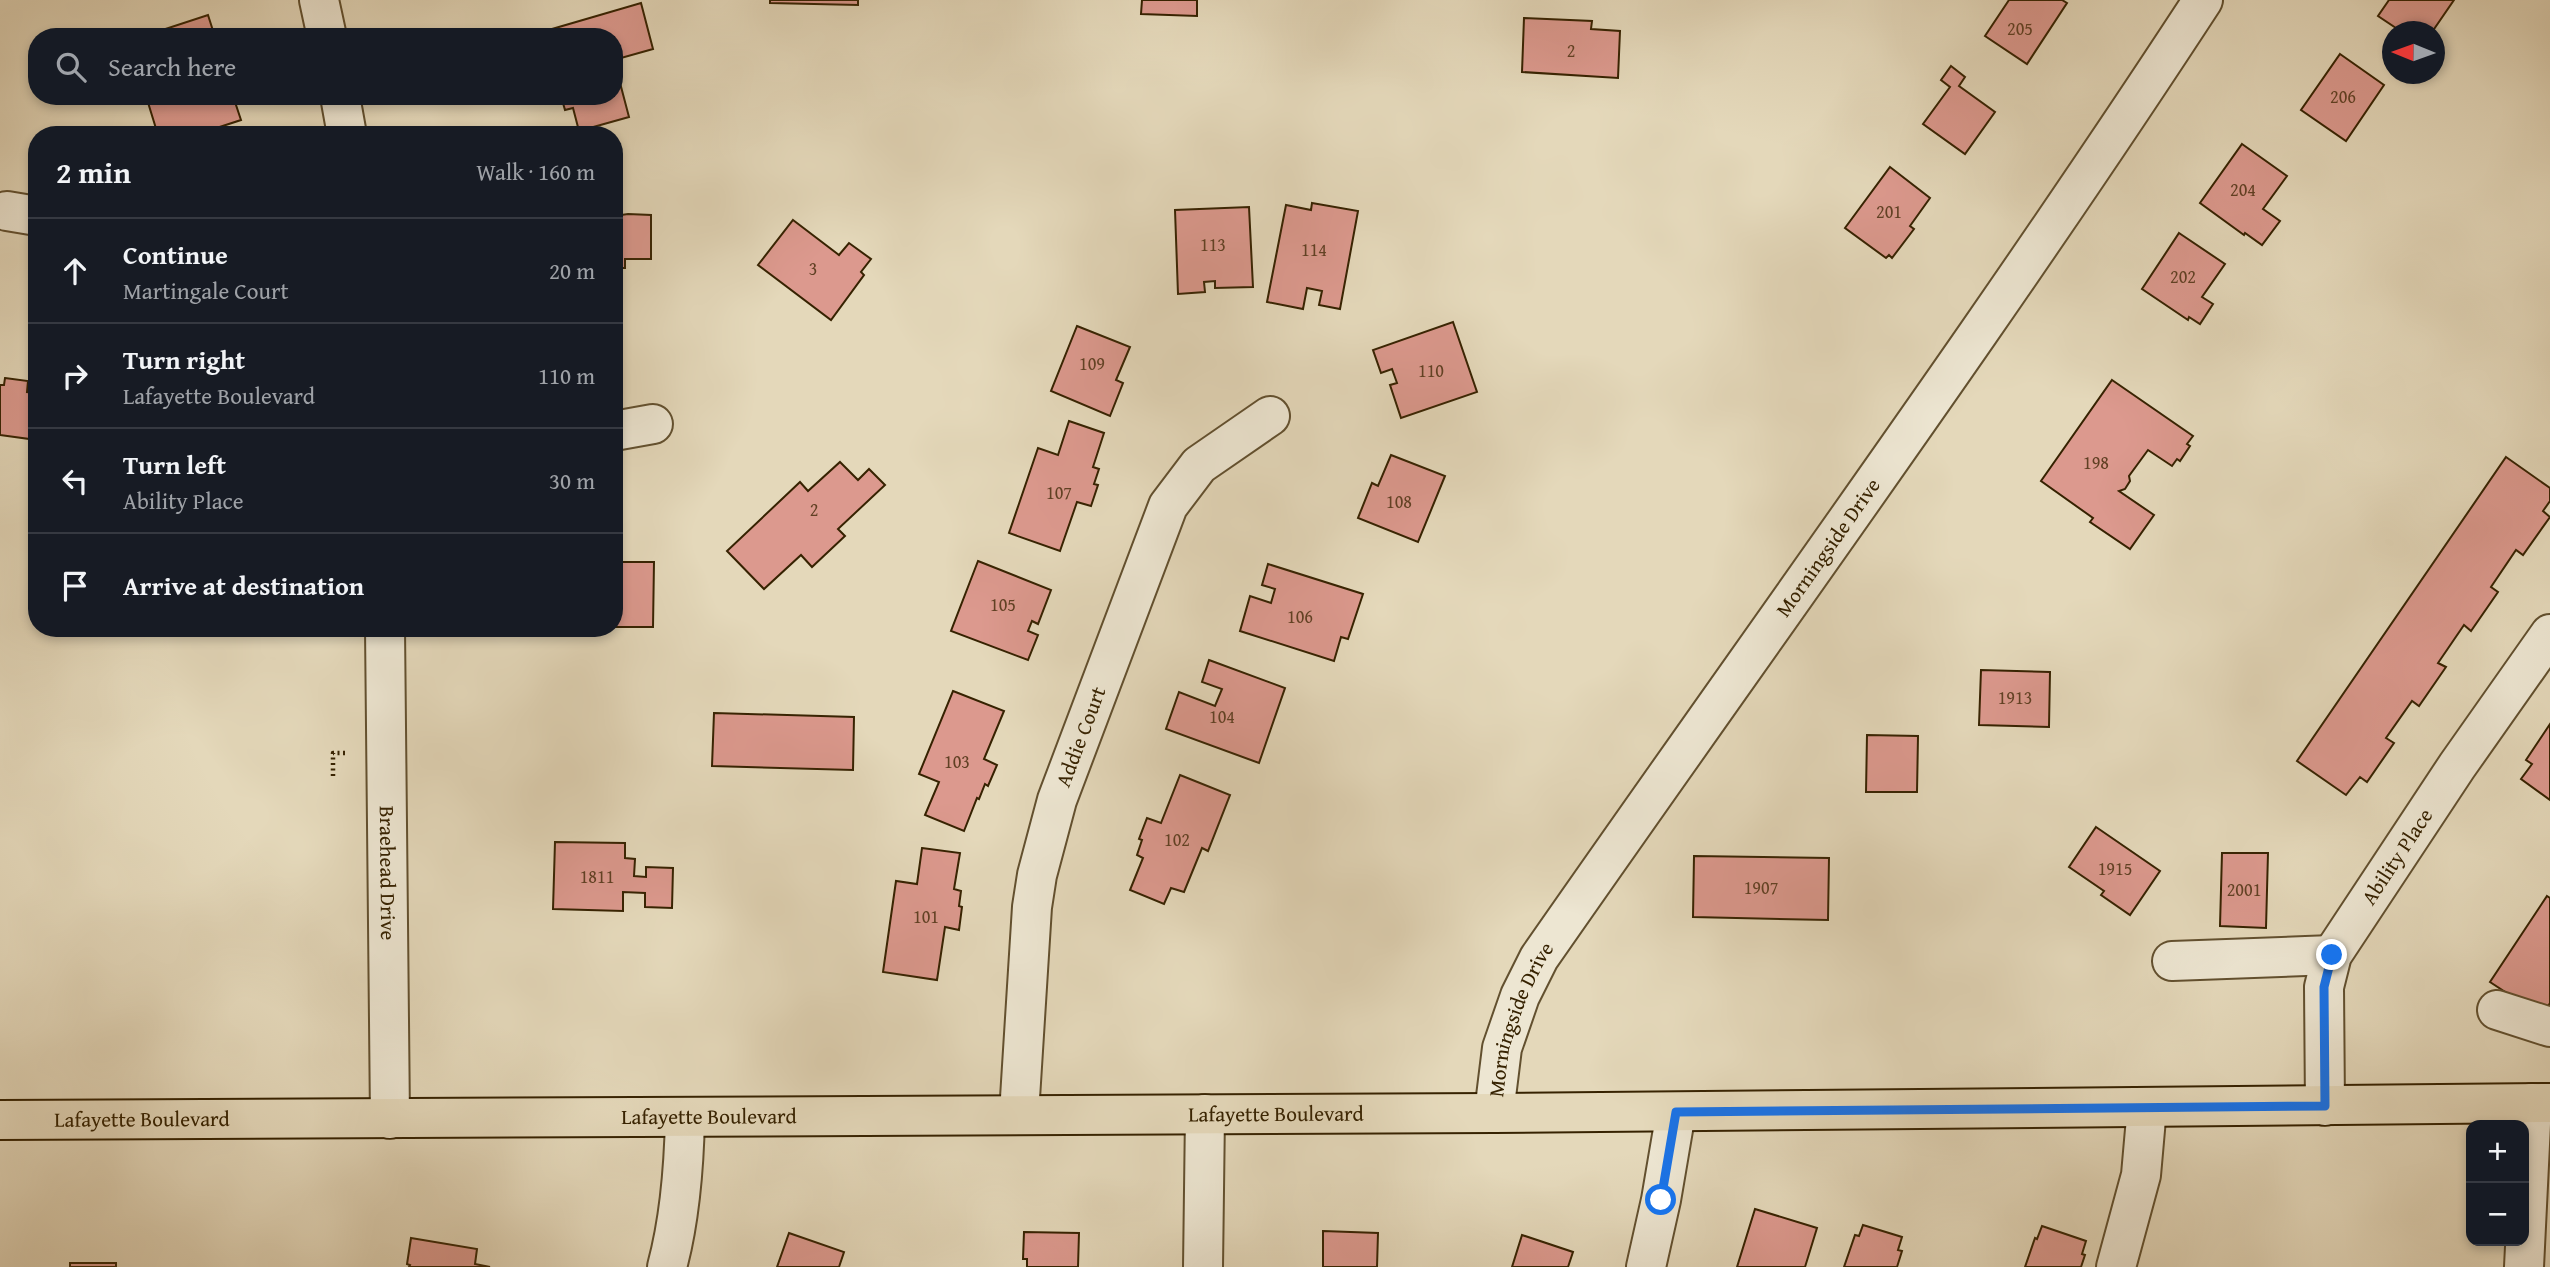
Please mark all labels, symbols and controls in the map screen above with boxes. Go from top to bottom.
house number: 205 [2007,15,2033,42]
north arrow [2382,21,2445,84]
search box [28,28,623,105]
house number: 2 [1567,37,1575,64]
text: Search here [108,47,236,86]
icon: search [52,48,90,86]
house number: 206 [2330,83,2356,110]
text: 2 min [56,150,131,194]
text: Walk · 160 m [476,155,595,188]
house number: 204 [2230,176,2256,203]
house number: 201 [1876,198,1902,225]
house number: 113 [1200,231,1226,258]
text: Continue [123,235,228,274]
house number: 114 [1301,236,1327,263]
icon: ahead [56,252,94,290]
text: 20 m [549,254,595,287]
house number: 3 [809,255,817,282]
house number: 202 [2170,263,2196,290]
text: Martingale Court [123,274,289,307]
text: Turn right [123,340,245,379]
house number: 109 [1079,350,1105,377]
icon: right [56,357,94,395]
house number: 110 [1418,357,1444,384]
text: 110 m [538,359,595,392]
text: Lafayette Boulevard [123,379,315,412]
text: Turn left [123,445,226,484]
house number: 198 [2083,449,2109,476]
icon: left [56,462,94,500]
text: 30 m [549,464,595,497]
street label: Morningside Drive [1768,471,1888,623]
house number: 107 [1046,479,1072,506]
text: Ability Place [123,484,244,517]
house number: 108 [1386,488,1412,515]
house number: 2 [810,496,818,523]
text: Arrive at destination [123,566,364,605]
icon: arrive [56,567,94,605]
house number: 105 [990,591,1016,618]
house number: 106 [1287,603,1313,630]
street label: Addie Court [1047,681,1114,791]
house number: 1913 [1998,684,2032,711]
house number: 104 [1209,703,1235,730]
house number: 103 [944,748,970,775]
street label: Ability Place [2353,802,2440,911]
street label: Braehead Drive [372,805,404,941]
house number: 102 [1164,826,1190,853]
house number: 1915 [2098,855,2132,882]
house number: 1811 [580,863,614,890]
house number: 1907 [1744,874,1778,901]
house number: 2001 [2227,876,2261,903]
house number: 101 [913,903,939,930]
street label: Morningside Drive [1480,935,1561,1099]
route end [2316,939,2347,970]
street label: Lafayette Boulevard [1188,1098,1365,1129]
street label: Lafayette Boulevard [621,1100,798,1132]
street label: Lafayette Boulevard [54,1103,231,1135]
map controls [2466,1120,2529,1246]
button: + [2466,1120,2529,1183]
button: − [2466,1183,2529,1246]
route start [1645,1184,1676,1215]

